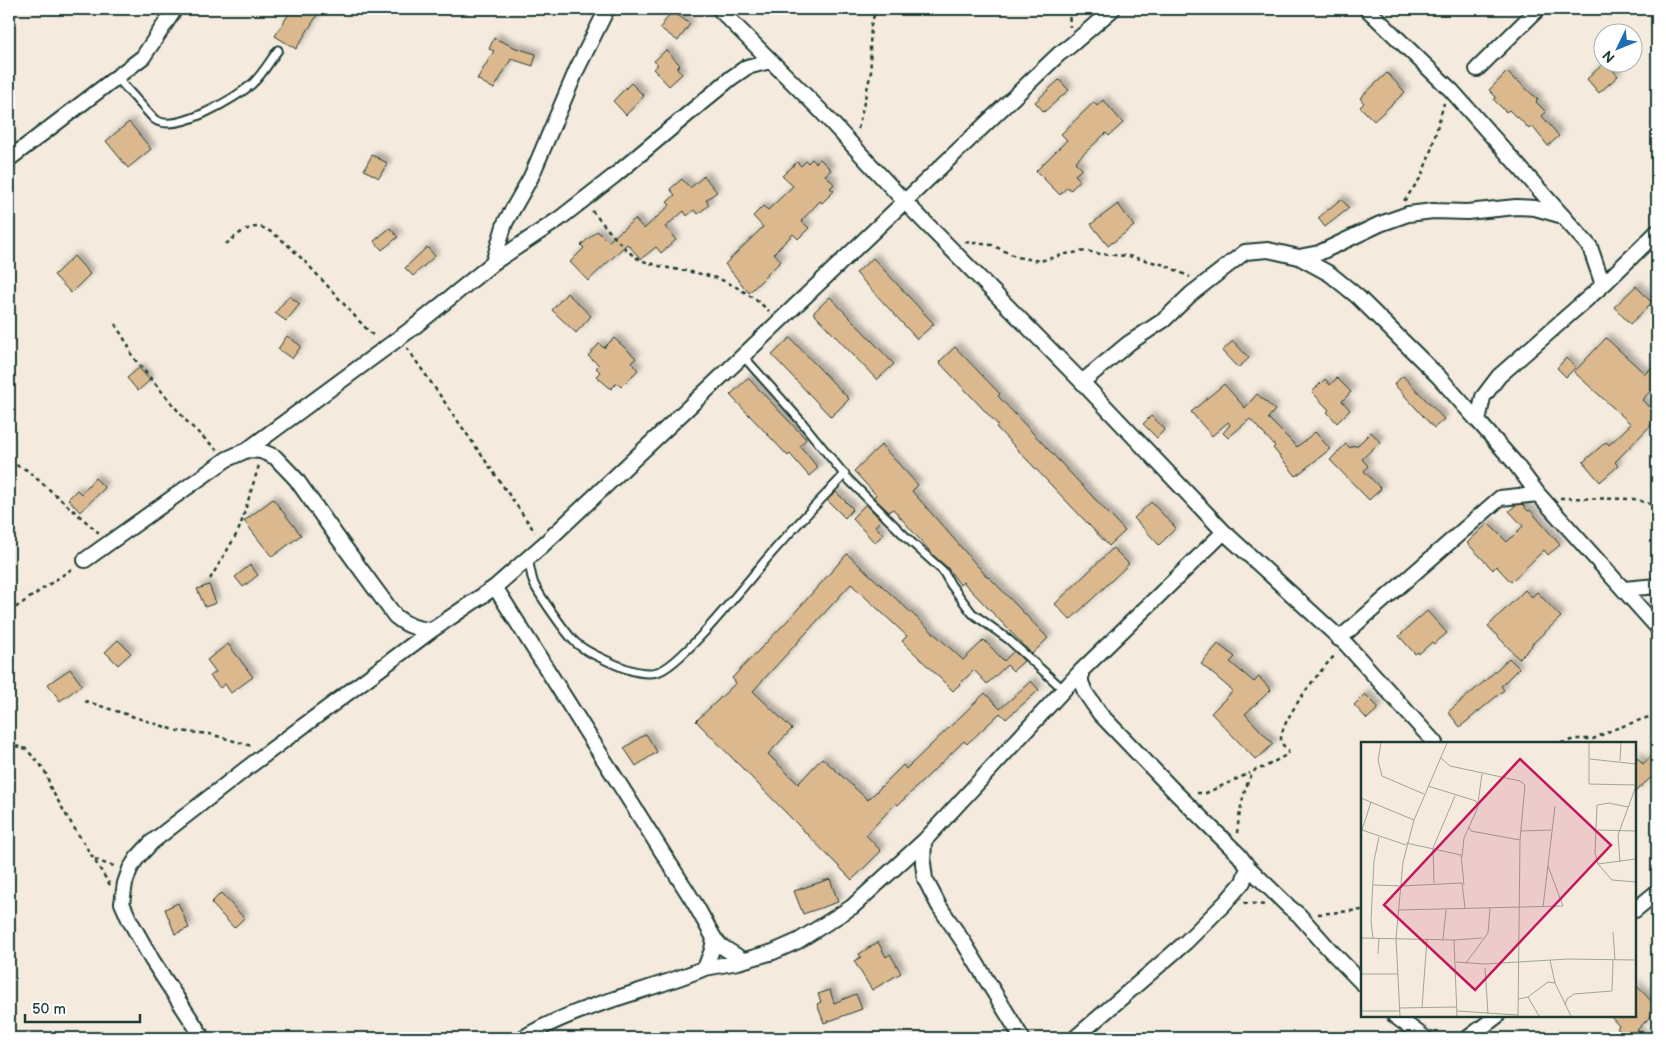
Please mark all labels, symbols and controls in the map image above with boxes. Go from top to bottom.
north arrow [1594,22,1644,72]
text: N [1599,47,1619,66]
inset map [1361,742,1636,1017]
scale bar [25,992,140,1024]
text: 50 m [32,1000,66,1019]

